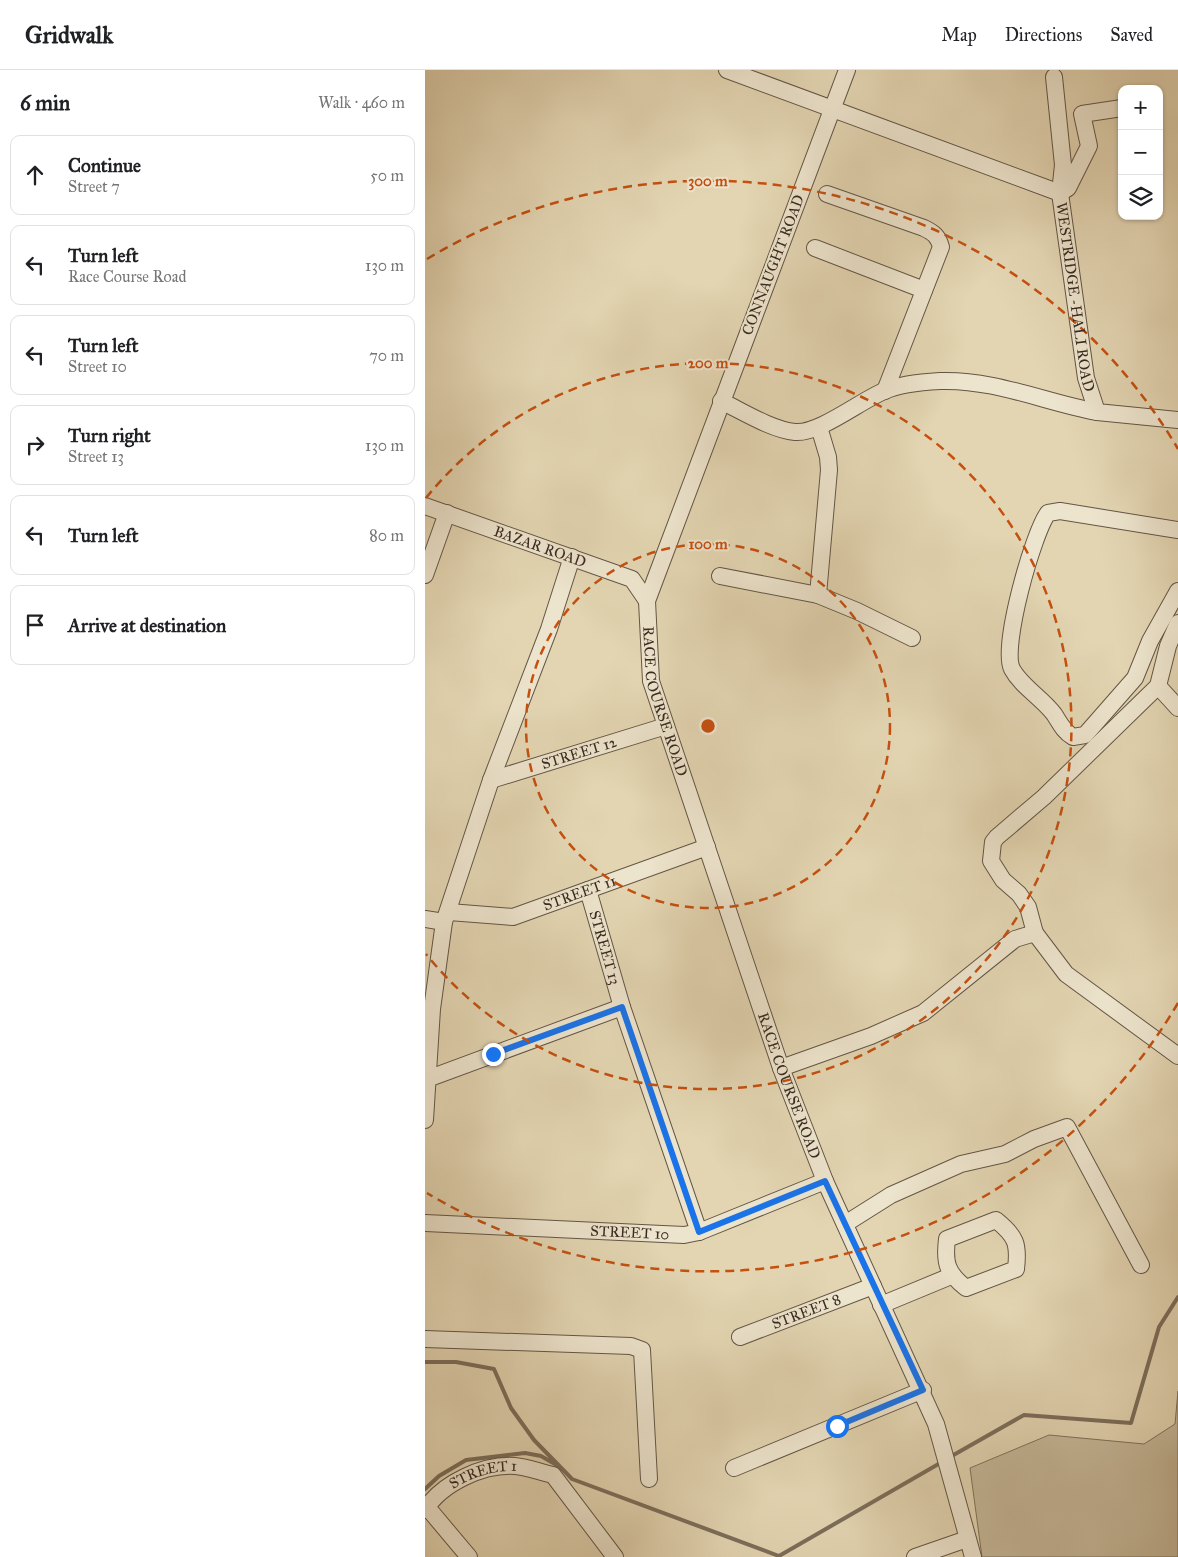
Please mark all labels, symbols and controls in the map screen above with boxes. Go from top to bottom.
text: Gridwalk [25,20,113,50]
text: Map [941,24,977,46]
text: Directions [1005,24,1082,46]
text: Saved [1110,24,1153,46]
map controls [1118,85,1163,220]
button: + [1118,85,1163,130]
text: 6 min [20,90,70,116]
text: Walk · 460 m [318,93,405,112]
button: − [1118,130,1163,175]
text: Continue [68,154,141,177]
icon: ahead [21,161,49,189]
text: 50 m [370,166,404,185]
text: 300 m [688,172,728,191]
button: layers [1118,175,1163,220]
text: Street 7 [68,177,120,196]
street label: CONNAUGHT ROAD [738,192,808,338]
street label: WESTRIDGE -HALI ROAD [1052,201,1099,394]
text: Turn left [68,244,138,267]
icon: left [21,251,49,279]
text: 130 m [365,256,404,275]
text: Race Course Road [68,267,187,286]
text: Turn left [68,334,138,357]
icon: left [21,341,49,369]
text: 70 m [369,346,404,365]
text: 200 m [688,354,729,372]
text: Street 10 [68,357,127,376]
text: Turn right [68,424,151,447]
icon: right [21,431,49,459]
text: 130 m [365,436,404,455]
text: Street 13 [68,447,124,466]
icon: left [21,521,49,549]
street label: BAZAR ROAD [491,522,589,571]
text: Turn left [68,524,138,547]
text: 80 m [369,526,404,545]
text: 100 m [688,535,728,553]
icon: arrive [21,611,49,639]
text: Arrive at destination [68,614,226,637]
street label: RACE COURSE ROAD [639,626,691,779]
centre of rings [699,717,717,735]
street label: STREET 12 [539,733,619,773]
street label: STREET 11 [541,872,619,914]
street label: STREET 13 [585,908,624,987]
street label: RACE COURSE ROAD [754,1010,824,1161]
route end [482,1043,505,1066]
street label: STREET 10 [590,1222,670,1243]
street label: STREET 8 [769,1290,843,1333]
route start [826,1415,849,1438]
street label: STREET 1 [446,1457,518,1493]

